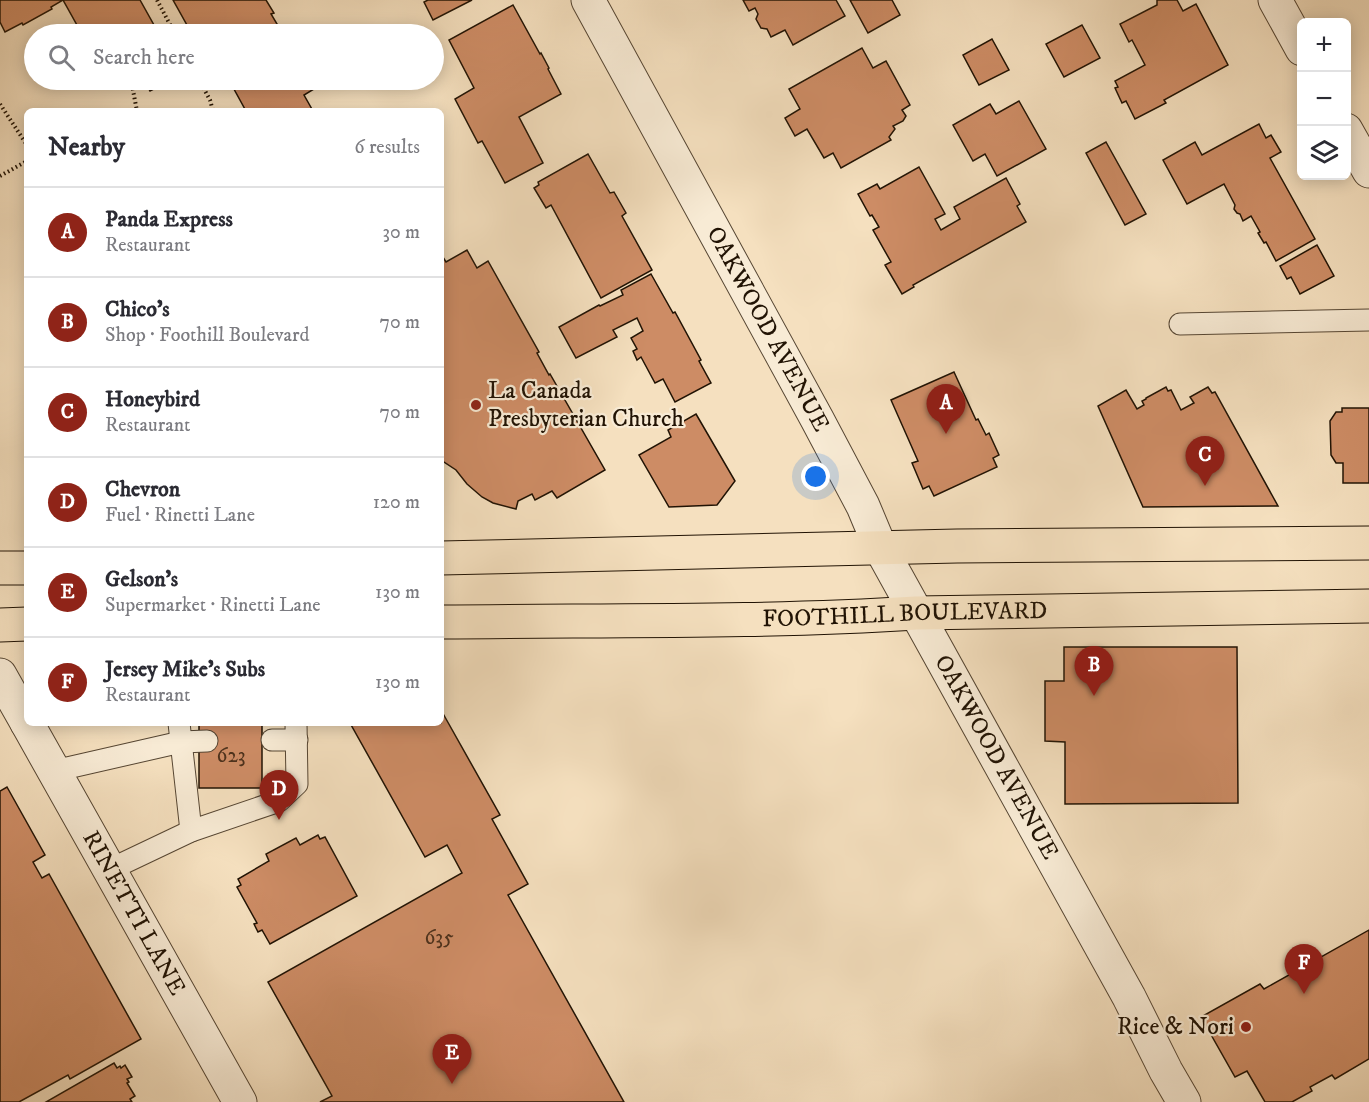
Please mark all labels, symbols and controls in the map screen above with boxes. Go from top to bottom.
map controls [1297,18,1351,180]
button: + [1297,18,1351,72]
search box [24,24,444,90]
icon: search [45,41,78,74]
text: Search here [93,44,195,71]
button: − [1297,72,1351,126]
button: layers [1297,126,1351,180]
text: Nearby [48,131,125,164]
text: 6 results [354,135,420,160]
text: Panda Express [105,206,233,233]
text: A [61,220,74,245]
text: 30 m [382,220,420,245]
street label: OAKWOOD AVENUE [700,221,836,437]
text: Restaurant [105,233,190,258]
text: Chico's [105,296,170,323]
text: B [61,310,74,335]
text: 70 m [379,310,420,335]
text: Shop · Foothill Boulevard [105,323,309,348]
place label: La Canada Presbyterian Church [488,376,684,434]
pin: A [926,384,966,434]
text: Honeybird [105,386,200,413]
marker: La Canada Presbyterian Church [469,398,483,412]
text: C [61,400,74,425]
text: 70 m [379,400,420,425]
text: Restaurant [105,413,190,438]
pin: C [1186,436,1224,486]
your location [801,462,830,491]
text: Chevron [105,476,180,503]
text: D [60,490,75,515]
text: 120 m [373,490,420,515]
text: Fuel · Rinetti Lane [105,503,255,528]
text: Gelson's [105,566,178,593]
text: E [60,580,75,605]
text: 130 m [375,580,420,605]
text: Supermarket · Rinetti Lane [105,593,321,618]
street label: FOOTHILL BOULEVARD [762,596,1048,634]
pin: B [1074,646,1114,696]
street label: OAKWOOD AVENUE [928,650,1065,865]
text: Jersey Mike's Subs [105,656,265,683]
text: F [61,670,74,695]
text: 130 m [375,670,420,695]
text: Restaurant [105,683,190,708]
house number: 623 [216,743,246,769]
pin: D [260,770,298,820]
street label: RINETTI LANE [76,825,192,1001]
house number: 635 [424,925,454,951]
pin: F [1284,944,1324,994]
place label: Rice & Nori [1117,1012,1234,1042]
marker: Rice & Nori [1239,1020,1253,1034]
pin: E [432,1034,472,1084]

